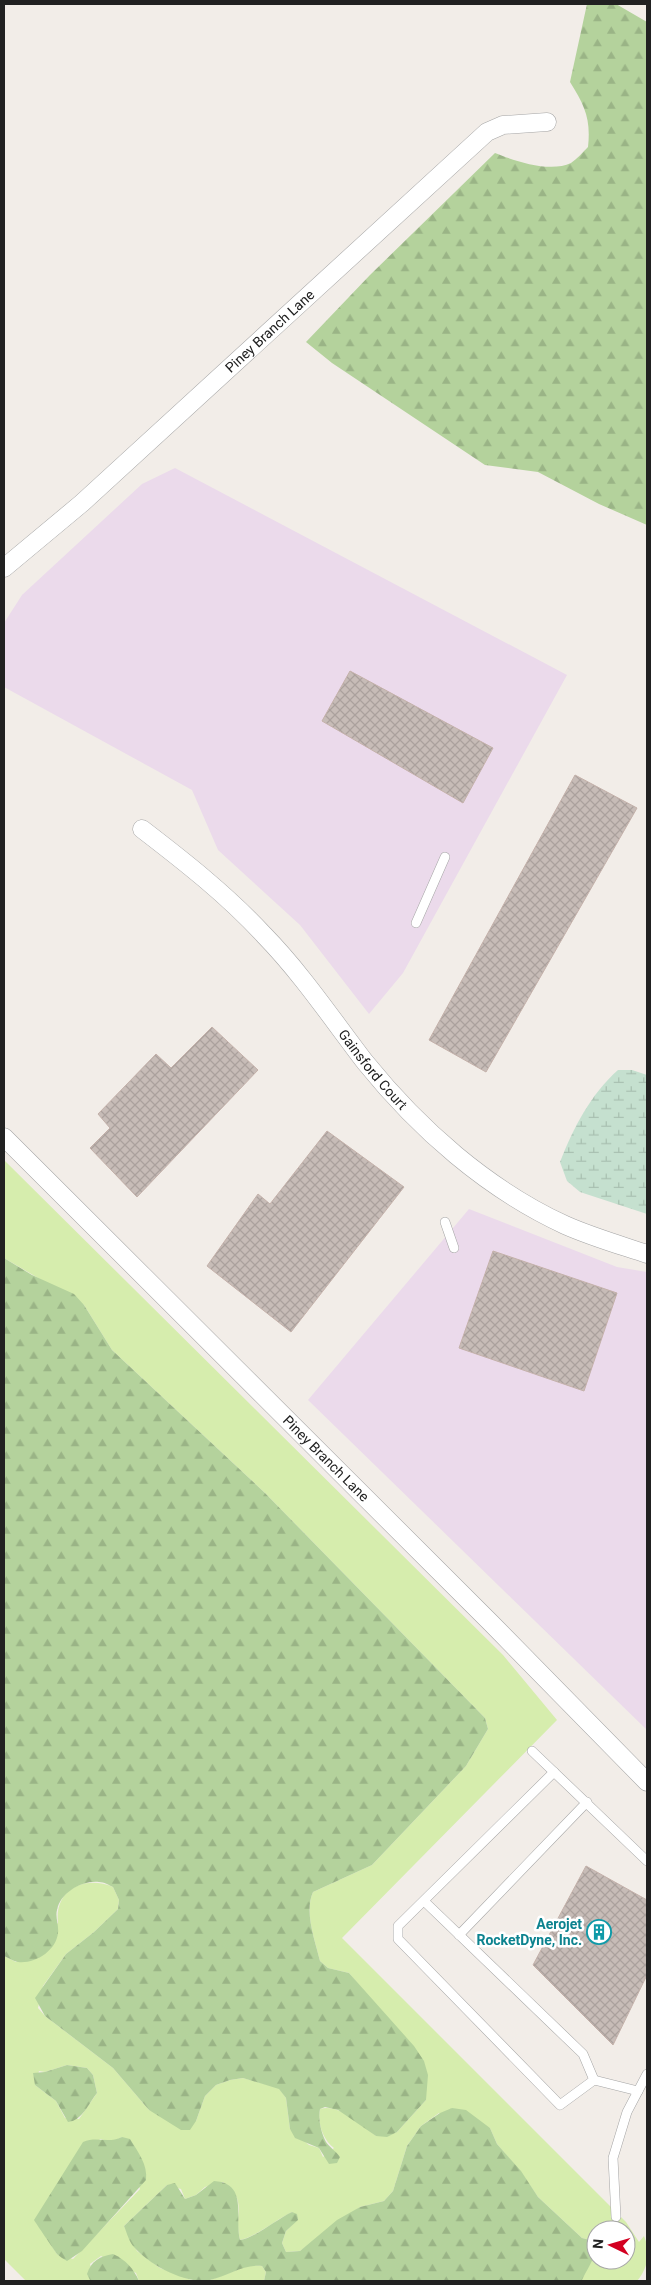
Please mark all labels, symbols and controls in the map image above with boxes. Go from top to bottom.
street label: Piney Branch Lane [222,286,317,376]
street label: Gainsford Court [335,1026,411,1113]
street label: Piney Branch Lane [280,1412,372,1505]
place label: Aerojet RocketDyne, Inc. [476,1916,582,1948]
building icon: Aerojet RocketDyne, Inc. [586,1919,612,1945]
north arrow [586,2220,636,2270]
text: N [590,2238,606,2249]

